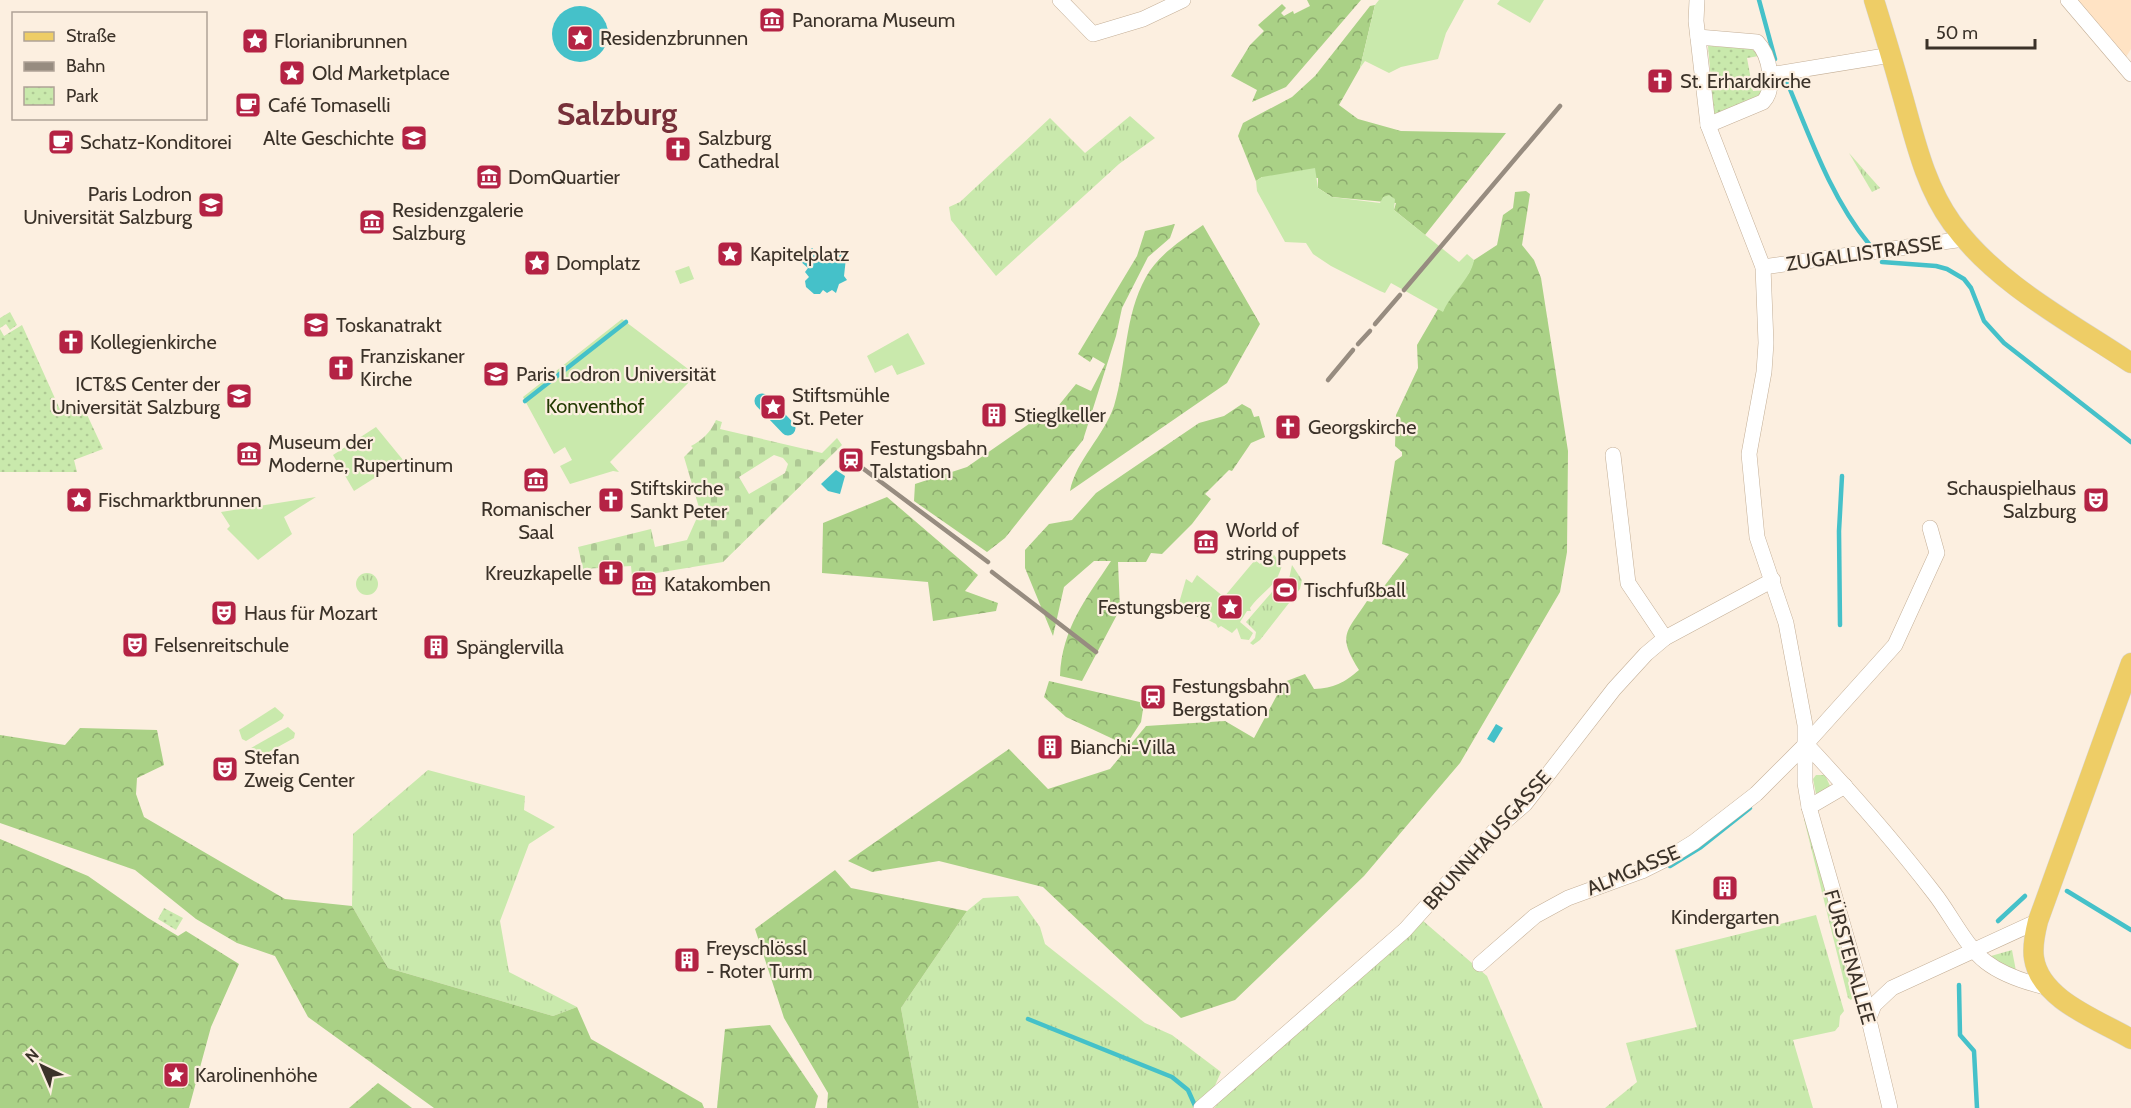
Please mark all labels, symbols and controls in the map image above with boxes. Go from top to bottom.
museum icon: Panorama Museum [757,5,787,35]
place label: Panorama Museum [792,8,955,32]
legend [12,12,207,120]
scale bar [1927,12,2035,50]
text: 50 m [1936,22,1978,44]
place icon: Residenzbrunnen [565,23,595,53]
text: Straße [66,25,116,47]
place icon: Florianibrunnen [240,26,270,56]
place label: Residenzbrunnen [600,26,748,50]
place label: Florianibrunnen [274,29,407,53]
text: Bahn [66,55,105,77]
place icon: Old Marketplace [277,58,307,88]
place label: Old Marketplace [312,61,450,85]
church icon: St. Erhardkirche [1645,66,1675,96]
place label: St. Erhardkirche [1680,69,1811,93]
text: Park [66,85,99,107]
cafe icon: Café Tomaselli [233,90,263,120]
place label: Café Tomaselli [268,93,390,117]
district label: Salzburg [557,94,677,133]
school or university icon: Alte Geschichte [399,123,429,153]
place label: Alte Geschichte [263,126,394,150]
place label: Salzburg Cathedral [698,126,779,173]
cafe icon: Schatz-Konditorei [46,127,76,157]
place label: Schatz-Konditorei [80,130,232,154]
church icon: Salzburg Cathedral [663,134,693,164]
museum icon: DomQuartier [474,162,504,192]
place label: DomQuartier [508,165,621,189]
place label: Paris Lodron Universität Salzburg [23,182,193,229]
school or university icon: Paris Lodron Universität Salzburg [196,190,226,220]
place label: Residenzgalerie Salzburg [392,198,524,245]
museum icon: Residenzgalerie Salzburg [357,207,387,237]
street label: ZUGALLISTRASSE [1784,230,1944,276]
place icon: Kapitelplatz [715,239,745,269]
place label: Kapitelplatz [750,242,849,266]
place icon: Domplatz [522,248,552,278]
place label: Domplatz [556,251,640,275]
school or university icon: Toskanatrakt [301,310,331,340]
place label: Toskanatrakt [336,313,442,337]
church icon: Kollegienkirche [56,327,86,357]
place label: Kollegienkirche [90,330,217,354]
place label: Franziskaner Kirche [360,344,465,391]
church icon: Franziskaner Kirche [326,353,356,383]
school or university icon: Paris Lodron Universität [481,359,511,389]
place label: Paris Lodron Universität [516,362,716,386]
place label: ICT&S Center der Universität Salzburg [51,372,221,419]
school or university icon: ICT&S Center der Universität Salzburg [224,381,254,411]
place label: Stiftsmühle St. Peter [792,383,890,430]
place icon: Stiftsmühle St. Peter [758,392,788,422]
park label: Konventhof [546,394,645,418]
building icon: Stieglkeller [979,400,1009,430]
place label: Stieglkeller [1014,403,1107,427]
church icon: Georgskirche [1273,412,1303,442]
place label: Georgskirche [1308,415,1416,439]
place label: Museum der Moderne, Rupertinum [268,430,453,477]
place label: Festungsbahn Talstation [870,436,987,483]
museum icon: Museum der Moderne, Rupertinum [234,439,264,469]
station icon: Festungsbahn Talstation [836,445,866,475]
museum icon: Romanischer Saal [521,465,551,495]
place label: Stiftskirche Sankt Peter [630,476,728,523]
place label: Schauspielhaus Salzburg [1947,476,2077,523]
place icon: Fischmarktbrunnen [64,485,94,515]
church icon: Stiftskirche Sankt Peter [596,485,626,515]
theatre icon: Schauspielhaus Salzburg [2081,485,2111,515]
place label: Fischmarktbrunnen [98,488,262,512]
place label: Romanischer Saal [481,497,592,544]
place label: World of string puppets [1226,518,1346,565]
museum icon: World of string puppets [1191,527,1221,557]
church icon: Kreuzkapelle [596,558,626,588]
place label: Kreuzkapelle [485,561,592,585]
museum icon: Katakomben [629,569,659,599]
place label: Katakomben [664,572,771,596]
sports icon: Tischfußball [1270,575,1300,605]
place label: Tischfußball [1304,578,1406,602]
place icon: Festungsberg [1215,592,1245,622]
place label: Festungsberg [1098,595,1211,619]
theatre icon: Haus für Mozart [209,598,239,628]
place label: Haus für Mozart [244,601,378,625]
theatre icon: Felsenreitschule [120,630,150,660]
building icon: Spänglervilla [421,632,451,662]
place label: Felsenreitschule [154,633,289,657]
place label: Spänglervilla [456,635,564,659]
place label: Festungsbahn Bergstation [1172,674,1289,721]
station icon: Festungsbahn Bergstation [1138,682,1168,712]
building icon: Bianchi-Villa [1035,732,1065,762]
place label: Bianchi-Villa [1070,735,1176,759]
place label: Stefan Zweig Center [244,745,355,792]
theatre icon: Stefan Zweig Center [210,754,240,784]
street label: BRUNNHAUSGASSE [1418,765,1556,915]
street label: ALMGASSE [1583,840,1683,900]
building icon: Kindergarten [1710,873,1740,903]
street label: FÜRSTENALLEE [1819,887,1881,1027]
place label: Kindergarten [1671,905,1779,929]
place label: Freyschlössl - Roter Turm [706,936,813,983]
building icon: Freyschlössl - Roter Turm [672,945,702,975]
north arrow [12,1036,72,1096]
text: N [21,1045,43,1066]
place icon: Karolinenhöhe [161,1060,191,1090]
place label: Karolinenhöhe [195,1063,317,1087]

